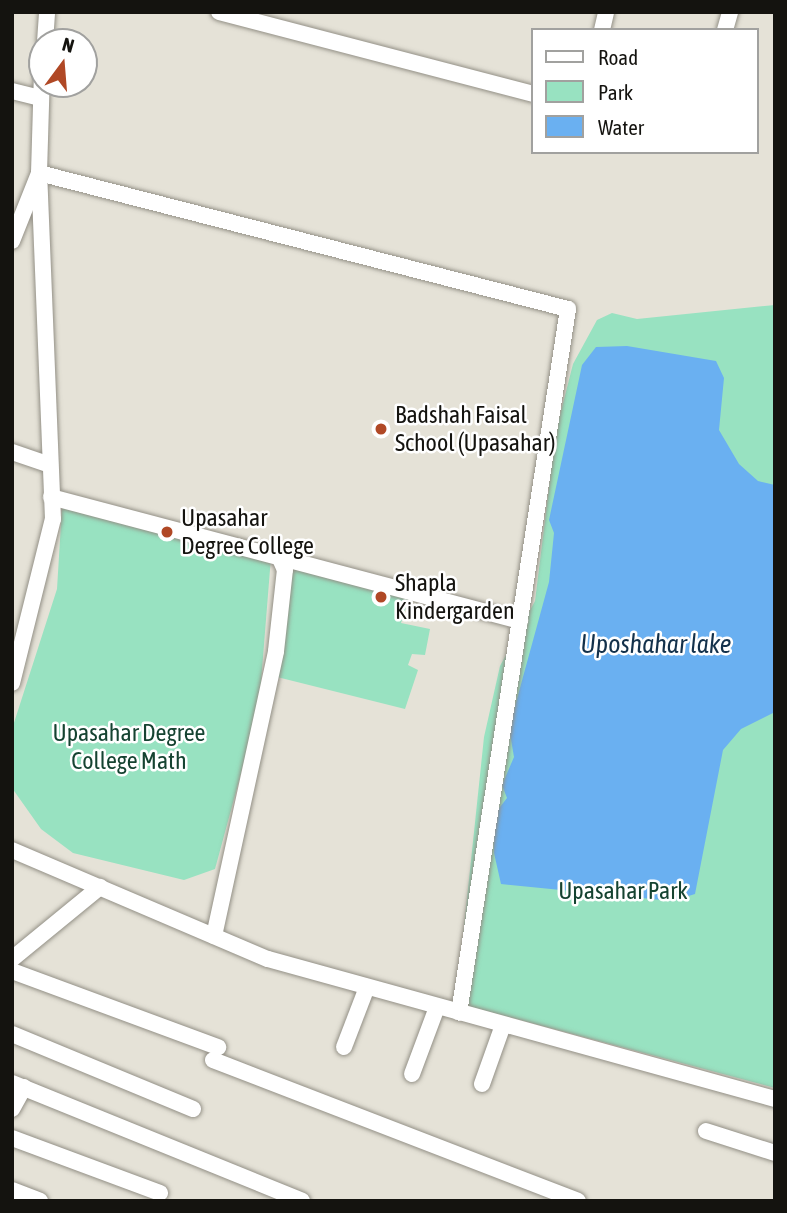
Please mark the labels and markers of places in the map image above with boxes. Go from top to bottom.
place label: Badshah Faisal School (Upasahar) [395,401,556,457]
marker: Badshah Faisal School (Upasahar) [373,421,389,437]
place label: Upasahar Degree College [181,504,314,560]
marker: Upasahar Degree College [159,524,175,540]
place label: Shapla Kindergarden [395,569,515,625]
marker: Shapla Kindergarden [373,589,389,605]

